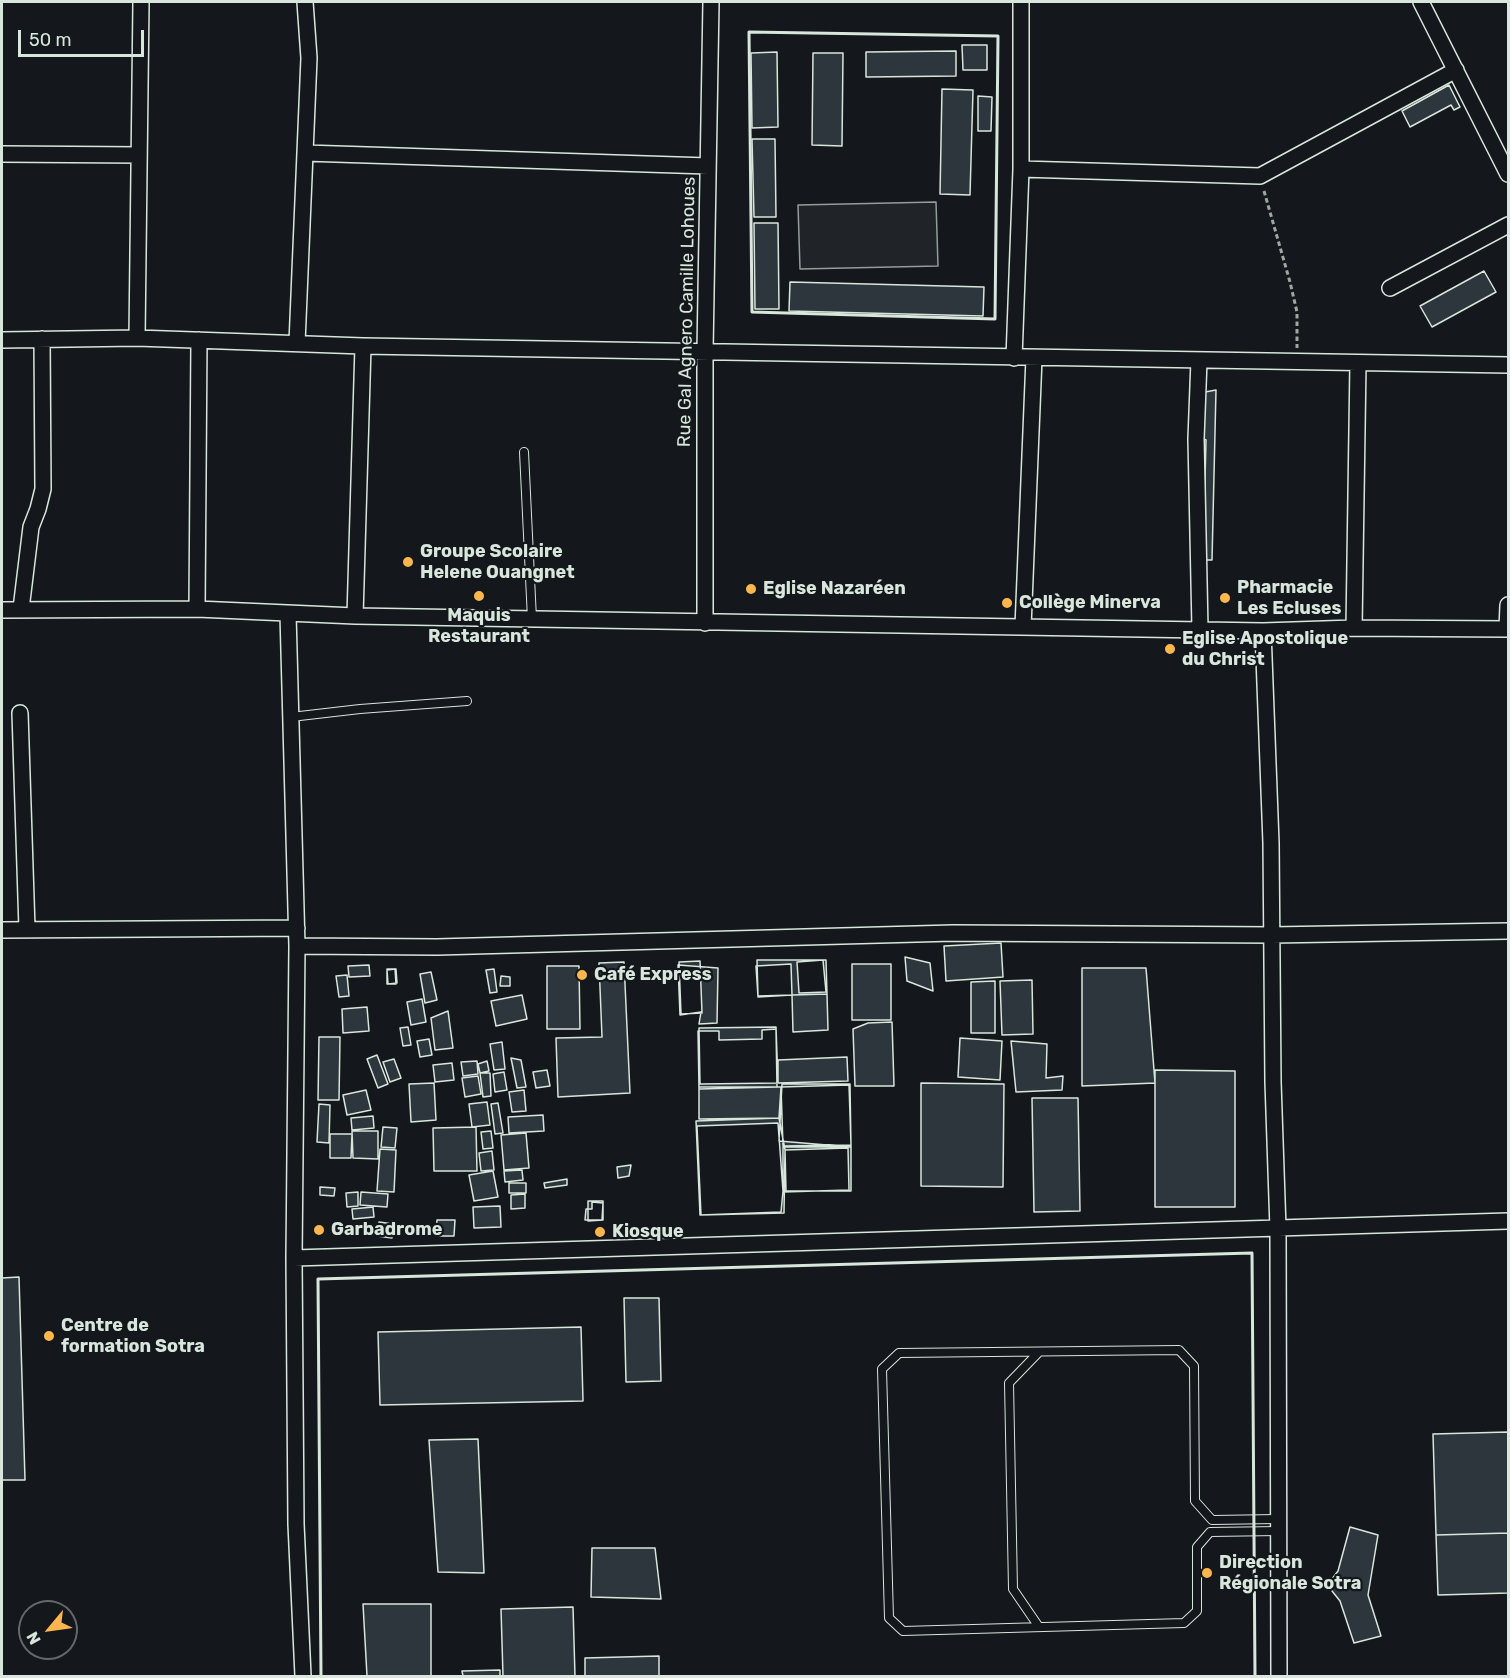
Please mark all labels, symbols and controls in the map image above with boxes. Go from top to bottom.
scale bar [21,18,147,56]
text: 50 m [29,29,72,51]
street label: Rue Gal Agnero Camille Lohoues [674,177,700,447]
place label: Groupe Scolaire Helene Ouangnet [420,541,575,584]
marker: Groupe Scolaire Helene Ouangnet [401,555,415,569]
place label: Pharmacie Les Ecluses [1237,577,1341,620]
place label: Eglise Nazaréen [763,578,906,600]
marker: Eglise Nazaréen [744,582,758,596]
marker: Maquis Restaurant [472,589,486,603]
marker: Pharmacie Les Ecluses [1218,591,1232,605]
place label: Collège Minerva [1019,592,1161,614]
marker: Collège Minerva [1000,596,1014,610]
place label: Maquis Restaurant [428,605,530,648]
place label: Eglise Apostolique du Christ [1182,628,1348,670]
marker: Eglise Apostolique du Christ [1163,642,1177,656]
place label: Café Express [594,964,712,986]
marker: Café Express [575,968,589,982]
place label: Garbadrome [331,1219,442,1241]
place label: Kiosque [612,1221,684,1243]
marker: Garbadrome [312,1223,326,1237]
marker: Kiosque [593,1225,607,1239]
place label: Centre de formation Sotra [61,1315,205,1358]
marker: Centre de formation Sotra [42,1329,56,1343]
place label: Direction Régionale Sotra [1219,1552,1361,1594]
marker: Direction Régionale Sotra [1200,1566,1214,1580]
north arrow [18,1600,78,1660]
text: N [22,1628,45,1648]

